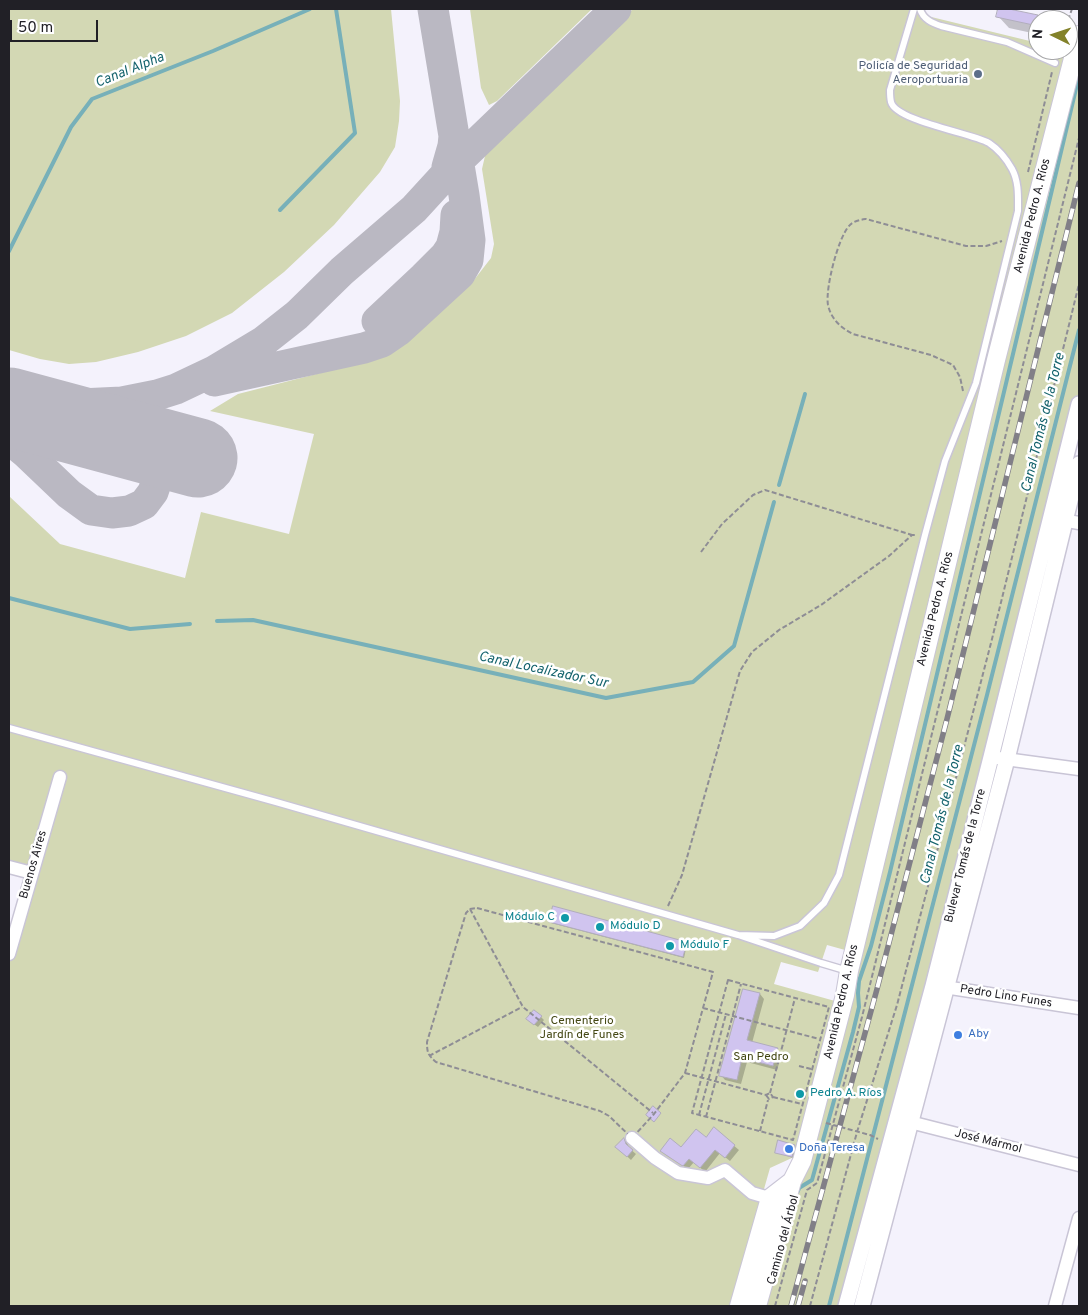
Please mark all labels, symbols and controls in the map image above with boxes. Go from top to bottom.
scale bar [12,10,100,42]
north arrow [1028,10,1078,60]
text: 50 m [18,19,53,38]
text: N [1030,28,1047,40]
water label: Canal Alpha [93,50,167,92]
place label: Policía de Seguridad Aeroportuaria [858,60,968,88]
marker: Policía de Seguridad Aeroportuaria [972,68,984,80]
street label: Avenida Pedro A. Ríos [1012,157,1054,275]
water label: Canal Tomás de la Torre [1019,352,1069,494]
street label: Avenida Pedro A. Ríos [915,550,957,668]
water label: Canal Localizador Sur [477,649,609,693]
water label: Canal Tomás de la Torre [918,744,968,886]
street label: Bulevar Tomás de la Torre [942,787,990,925]
street label: Buenos Aires [17,829,51,901]
place label: Módulo C [505,911,555,925]
marker: Módulo C [559,912,571,924]
place label: Módulo D [610,920,661,934]
marker: Módulo D [594,921,606,933]
place label: Módulo F [680,939,729,953]
marker: Módulo F [664,940,676,952]
street label: Avenida Pedro A. Ríos [822,943,862,1061]
street label: Pedro Lino Funes [959,983,1053,1011]
park label: Cementerio Jardín de Funes [540,1015,624,1043]
place label: Aby [968,1028,989,1042]
marker: Aby [952,1029,964,1041]
park label: San Pedro [733,1051,789,1065]
place label: Pedro A. Ríos [810,1087,882,1101]
marker: Pedro A. Ríos [794,1088,806,1100]
street label: José Mármol [953,1127,1023,1157]
place label: Doña Teresa [799,1142,865,1156]
marker: Doña Teresa [783,1143,795,1155]
street label: Camino del Árbol [765,1193,803,1287]

